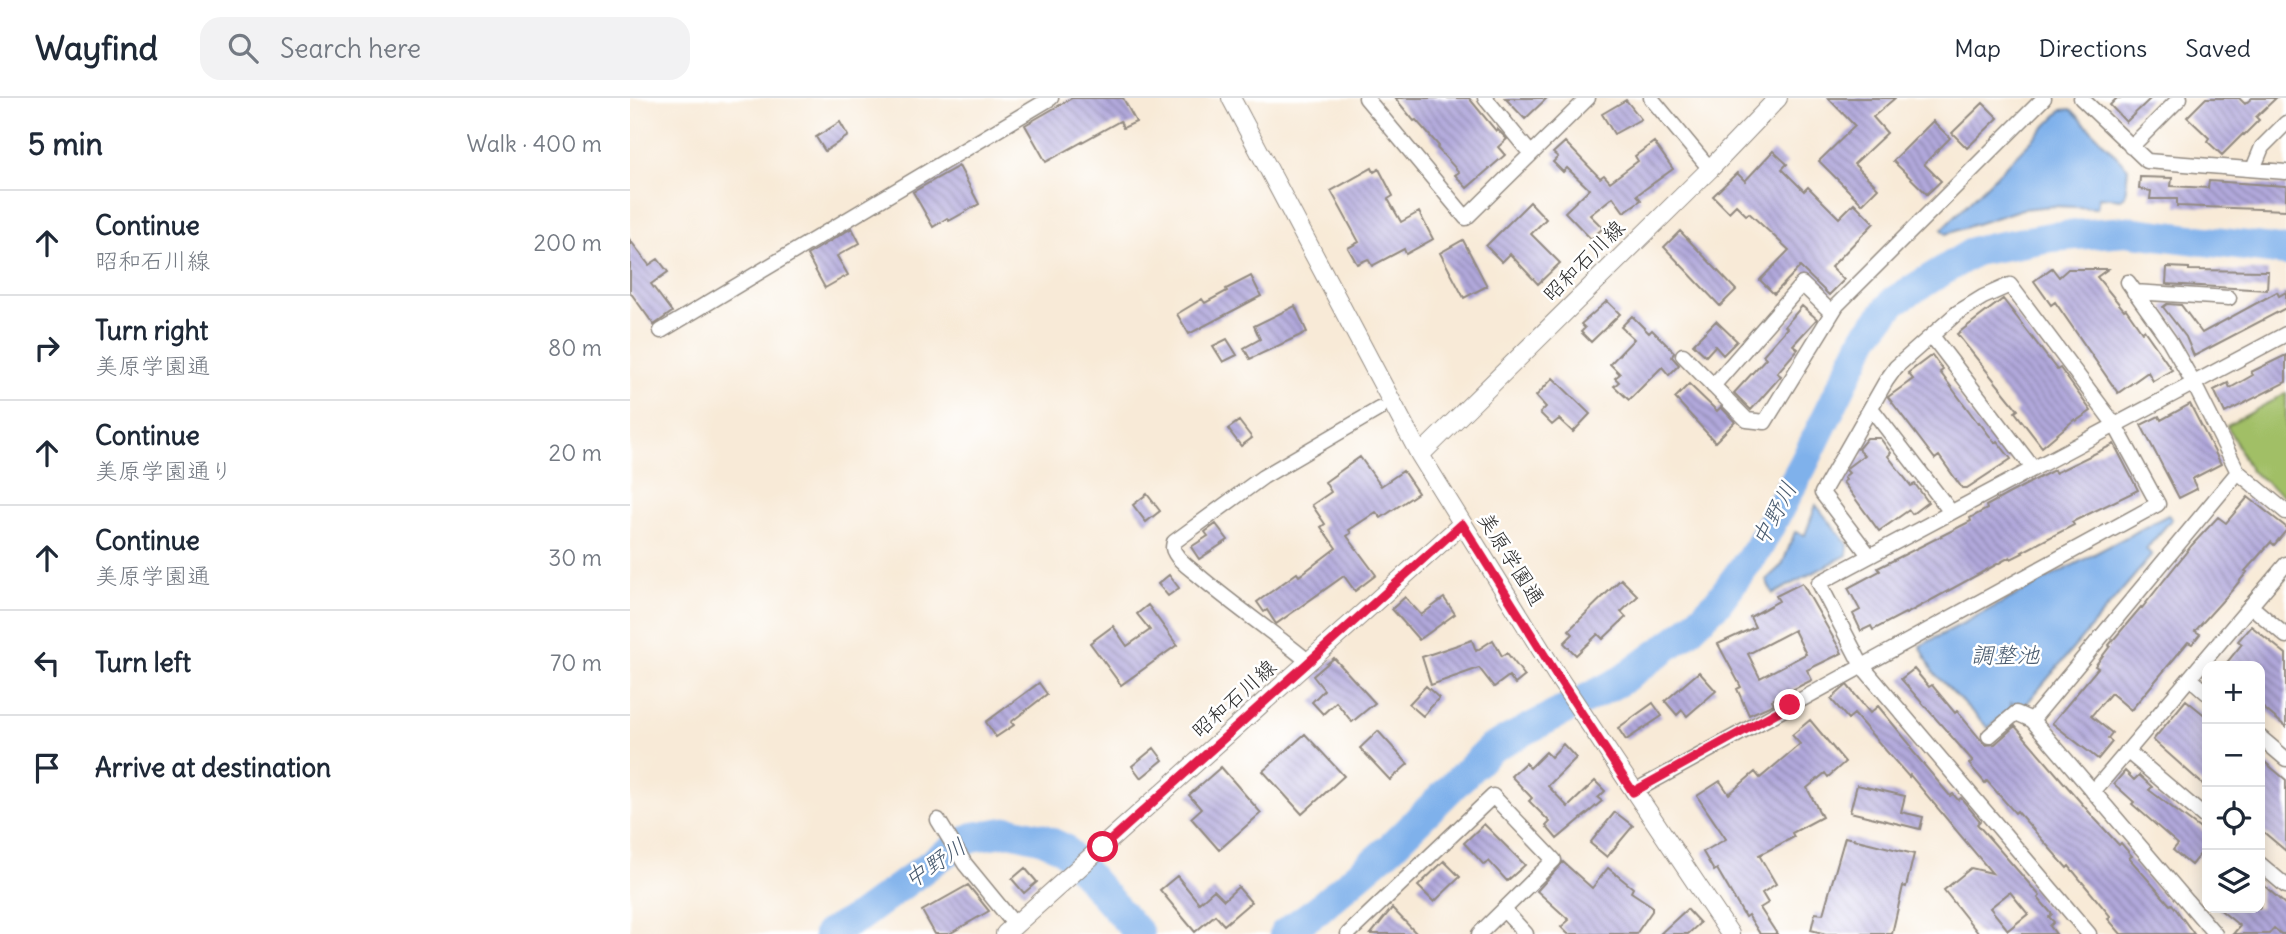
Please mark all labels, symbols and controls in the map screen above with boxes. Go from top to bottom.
search box [200,17,690,80]
text: Wayfind [35,27,158,69]
icon: search [224,29,262,67]
text: Search here [280,32,421,65]
text: Map [1954,33,2001,63]
text: Directions [2039,33,2147,63]
text: Saved [2185,33,2251,63]
text: 5 min [28,125,103,163]
text: Walk · 400 m [467,129,602,158]
text: Continue [95,209,200,242]
street label: 昭和石川線 [1537,214,1630,307]
icon: ahead [28,224,66,262]
text: 200 m [533,228,602,257]
text: 昭和石川線 [95,246,210,275]
text: Turn right [95,314,208,347]
icon: right [28,329,66,367]
text: 80 m [548,333,602,362]
text: 美原学園通 [95,351,210,380]
text: Continue [95,419,200,452]
icon: ahead [28,434,66,472]
text: 20 m [549,438,602,467]
text: 美原学園通り [95,456,233,485]
water label: 中野川 [1745,476,1803,551]
street label: 美原学園通 [1472,507,1551,610]
text: Continue [95,524,200,557]
icon: ahead [28,539,66,577]
text: 30 m [548,543,602,572]
text: 美原学園通 [95,561,210,590]
water label: 調整池 [1971,640,2041,669]
icon: left [28,644,66,682]
text: Turn left [95,646,191,679]
text: 70 m [550,648,602,677]
street label: 昭和石川線 [1186,653,1282,744]
map controls [2202,661,2265,913]
button: + [2202,661,2265,724]
route end [1774,689,1805,720]
button: − [2202,724,2265,787]
icon: arrive [28,749,66,787]
text: Arrive at destination [95,751,331,784]
button: locate [2202,787,2265,850]
water label: 中野川 [898,831,971,894]
route start [1087,831,1118,862]
button: layers [2202,850,2265,913]

